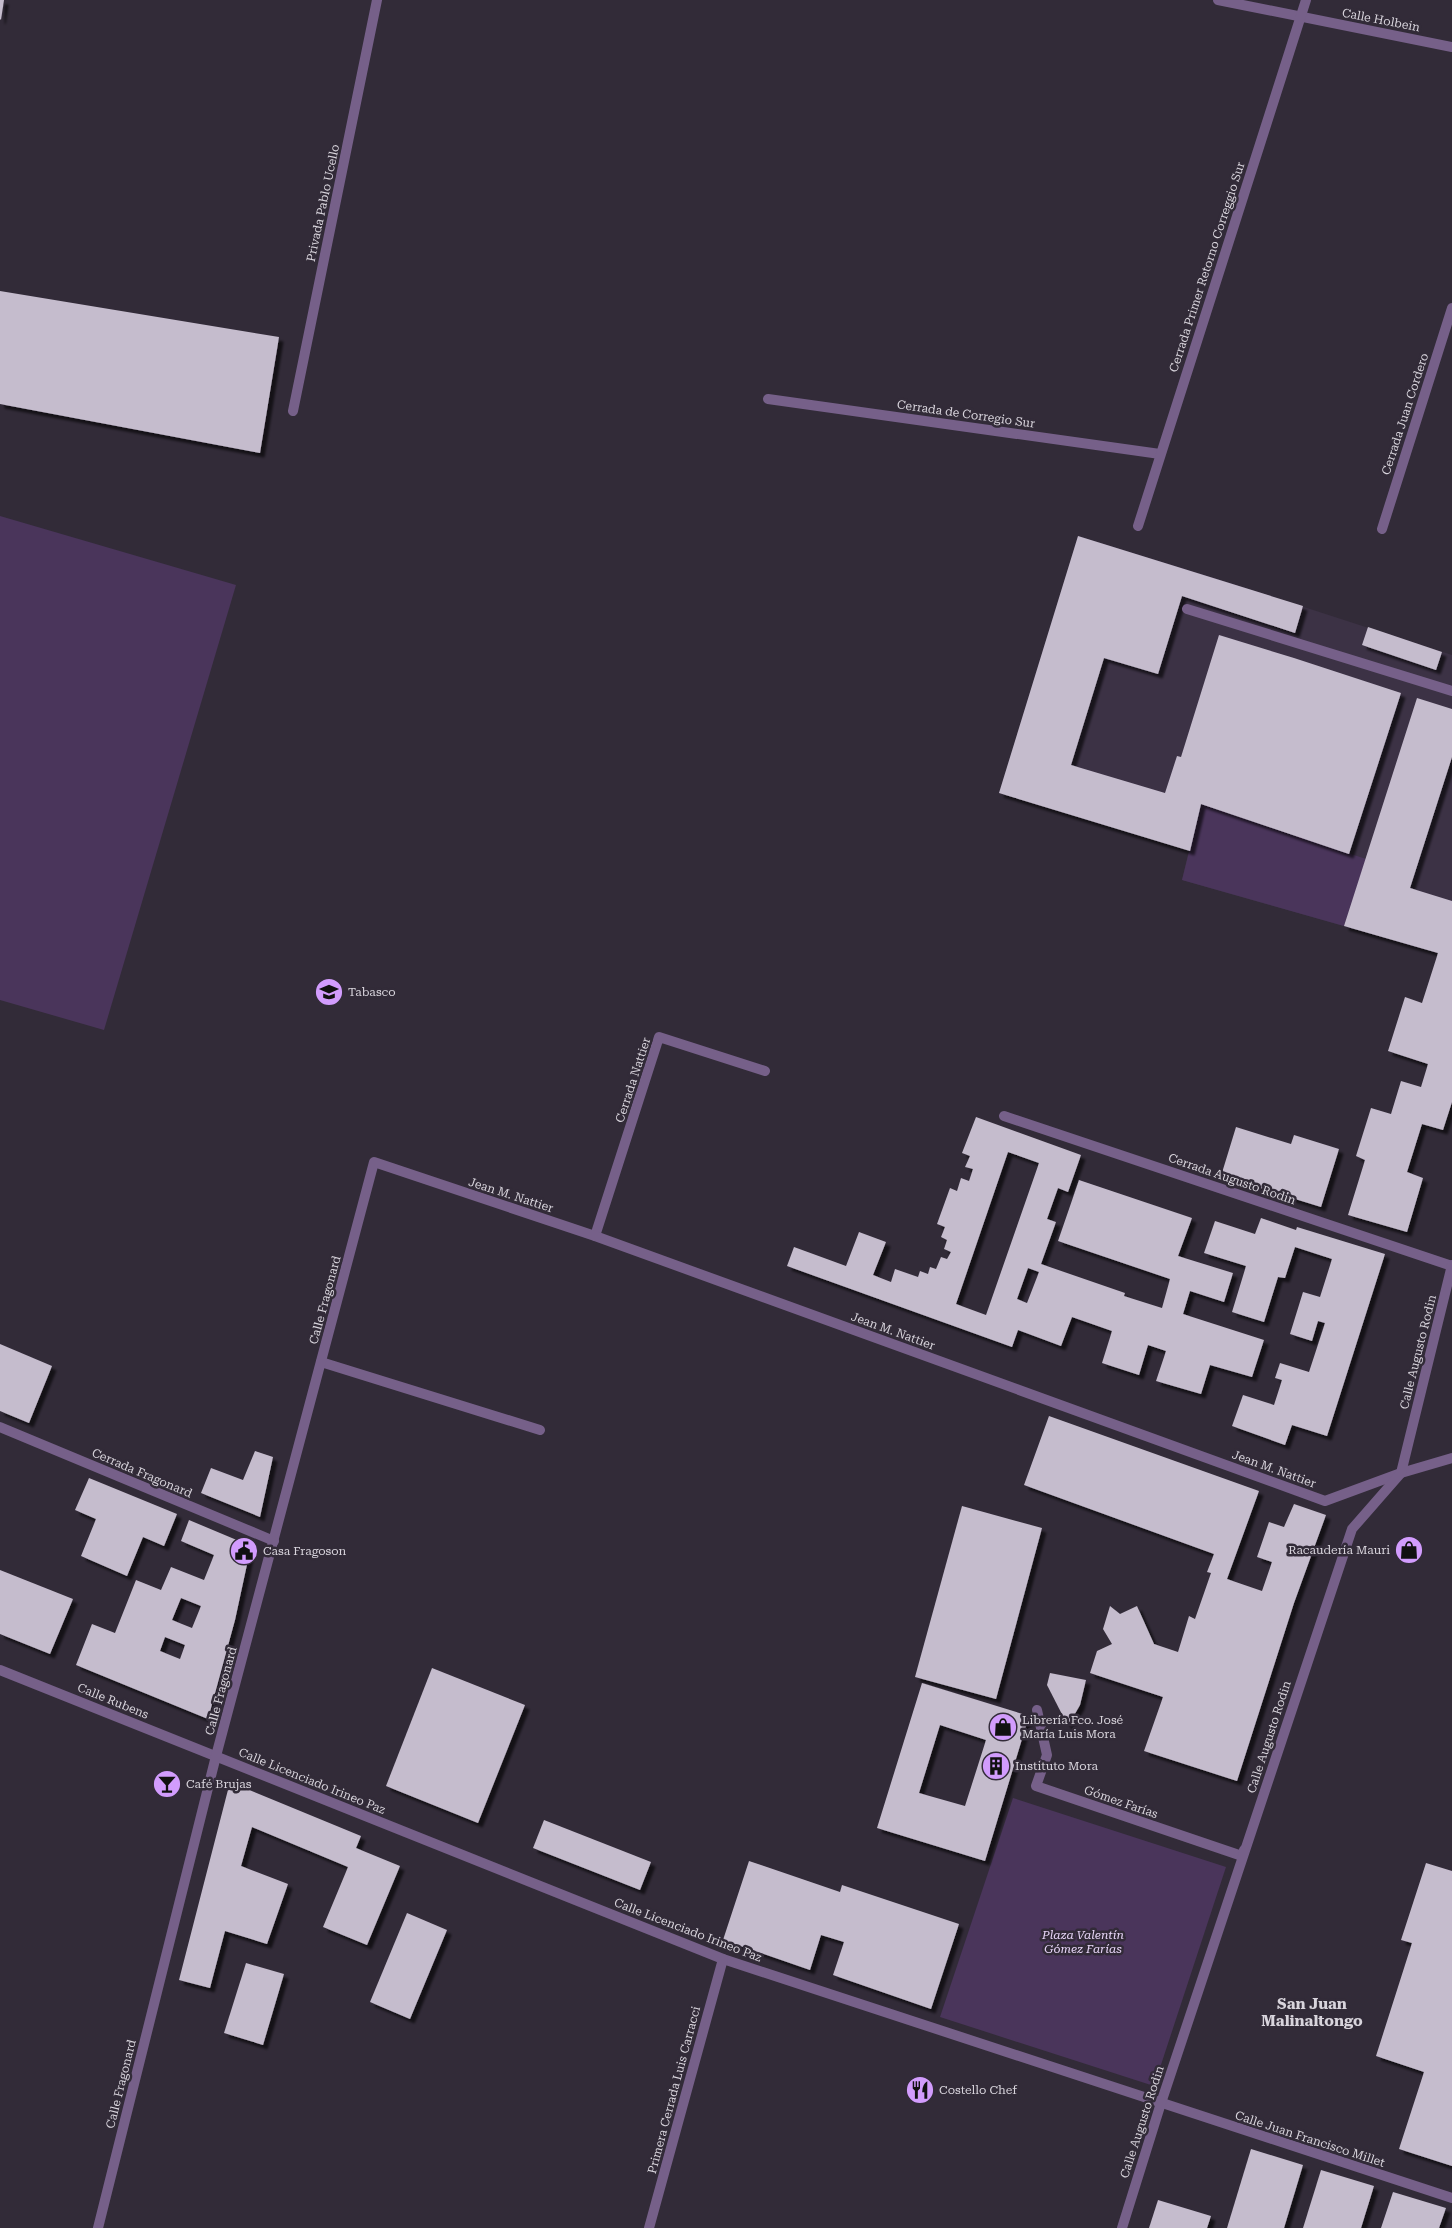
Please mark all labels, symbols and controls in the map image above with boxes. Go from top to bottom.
street label: Calle Holbein [1341,6,1421,34]
street label: Privada Pablo Ucello [304,143,342,263]
street label: Cerrada Primer Retorno Correggio Sur [1166,160,1248,374]
street label: Cerrada Juan Cordero [1379,351,1431,477]
street label: Cerrada de Corregio Sur [896,397,1036,431]
school or university icon: Tabasco [314,977,344,1007]
place label: Tabasco [348,985,396,999]
street label: Cerrada Nattier [613,1036,653,1124]
street label: Cerrada Augusto Rodin [1166,1151,1298,1208]
street label: Jean M. Nattier [467,1175,555,1215]
street label: Calle Fragonard [306,1254,344,1346]
street label: Calle Augusto Rodin [1397,1293,1439,1411]
street label: Jean M. Nattier [849,1309,937,1353]
street label: Cerrada Fragonard [90,1446,195,1501]
street label: Jean M. Nattier [1230,1447,1318,1491]
shop icon: Racaudería Mauri [1394,1535,1424,1565]
public building icon: Casa Fragoson [229,1536,259,1566]
place label: Racaudería Mauri [1288,1543,1390,1557]
place label: Casa Fragoson [263,1544,347,1558]
street label: Calle Fragonard [202,1645,240,1737]
street label: Calle Augusto Rodin [1244,1679,1294,1795]
street label: Calle Rubens [75,1680,151,1722]
shop icon: Librería Fco. José María Luis Mora [988,1712,1018,1742]
place label: Librería Fco. José María Luis Mora [1022,1713,1124,1741]
street label: Calle Licenciado Irineo Paz [237,1745,388,1817]
building icon: Instituto Mora [981,1751,1011,1781]
place label: Instituto Mora [1015,1759,1098,1773]
bar icon: Café Brujas [152,1769,182,1799]
place label: Café Brujas [186,1777,252,1791]
street label: Gómez Farías [1082,1783,1160,1821]
street label: Calle Licenciado Irineo Paz [612,1895,764,1965]
park label: Plaza Valentín Gómez Farías [1041,1928,1124,1956]
district label: San Juan Malinaltongo [1261,1995,1363,2030]
street label: Primera Cerrada Luis Carracci [645,2004,703,2175]
street label: Calle Fragonard [103,2038,139,2130]
street label: Calle Augusto Rodin [1117,2064,1167,2180]
restaurant icon: Costello Chef [905,2075,935,2105]
place label: Costello Chef [939,2083,1017,2097]
street label: Calle Juan Francisco Millet [1233,2108,1387,2170]

